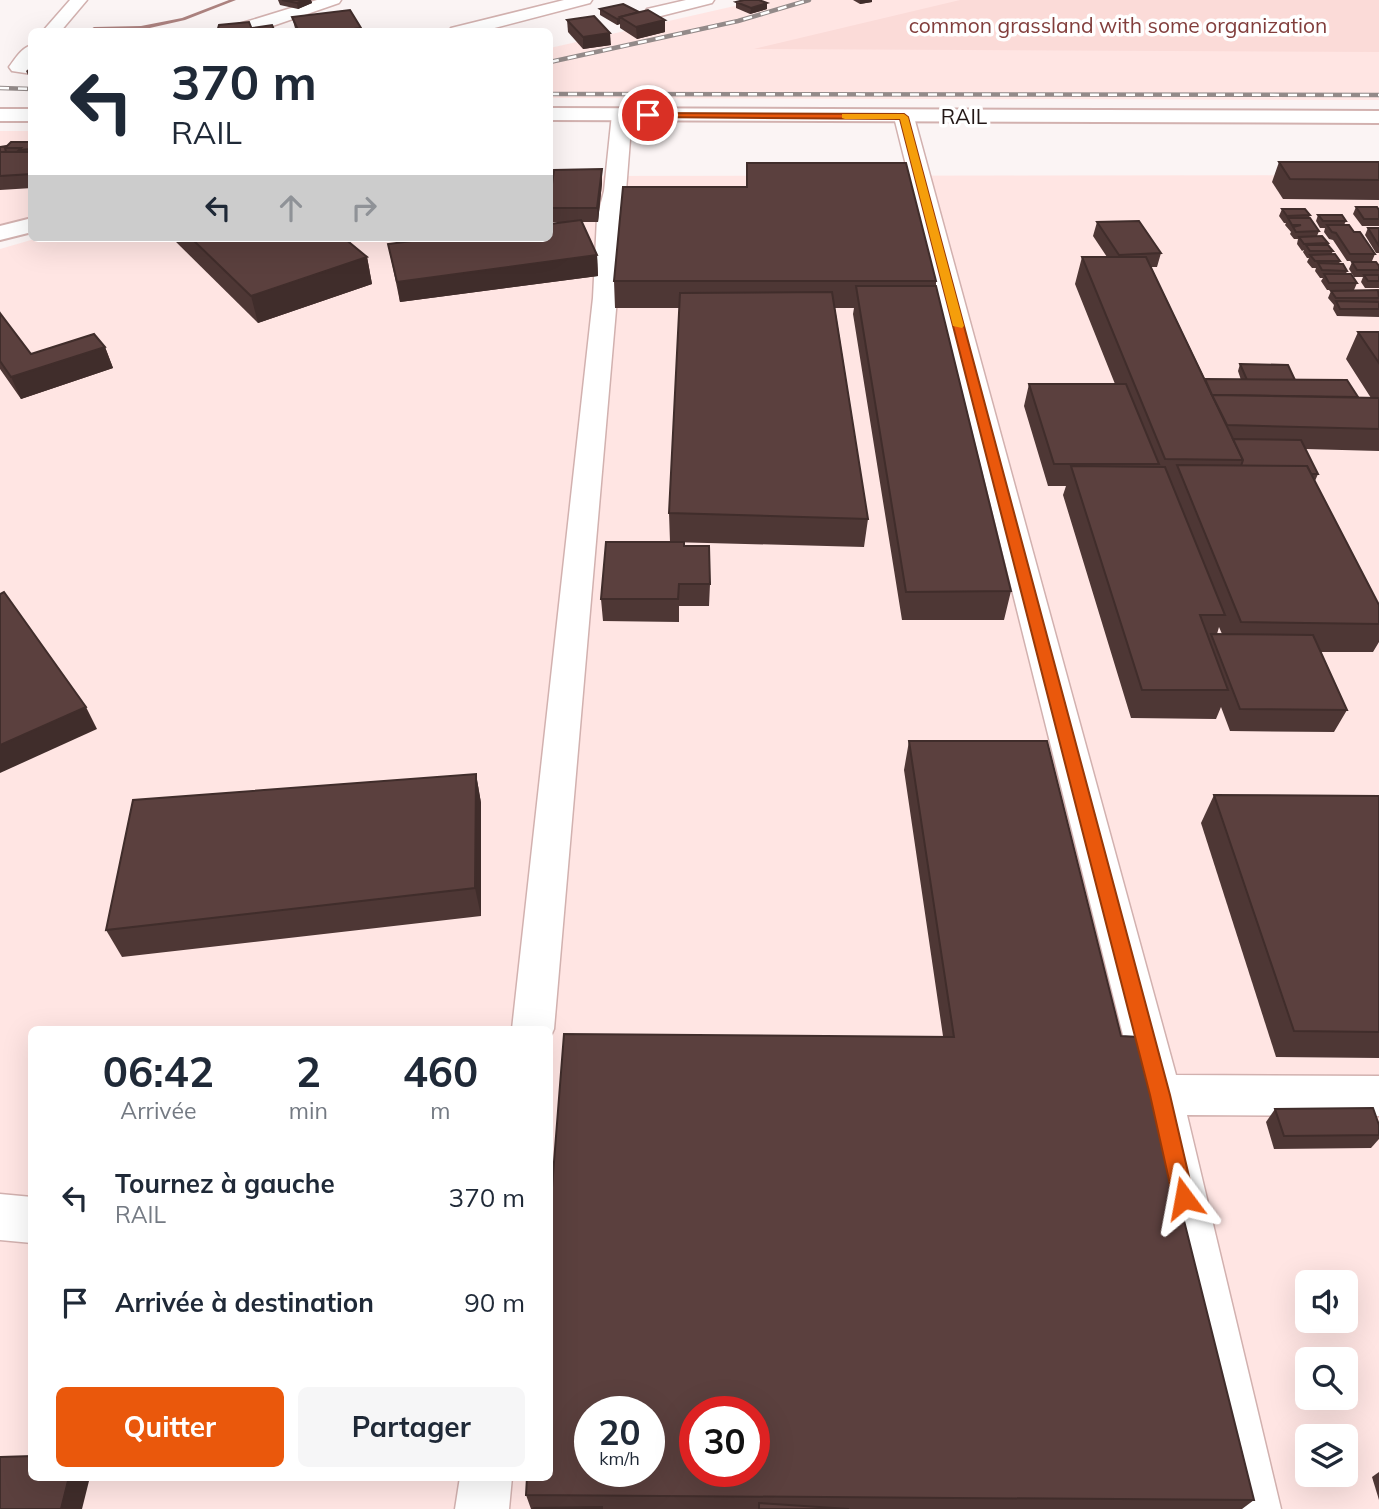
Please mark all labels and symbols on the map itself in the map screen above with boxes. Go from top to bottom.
park label: common grassland with some organization [909,12,1327,38]
pin [618,85,678,145]
street label: RAIL [941,103,988,129]
position arrow [1147,1161,1221,1235]
speed limit sign: 30 [679,1396,770,1487]

